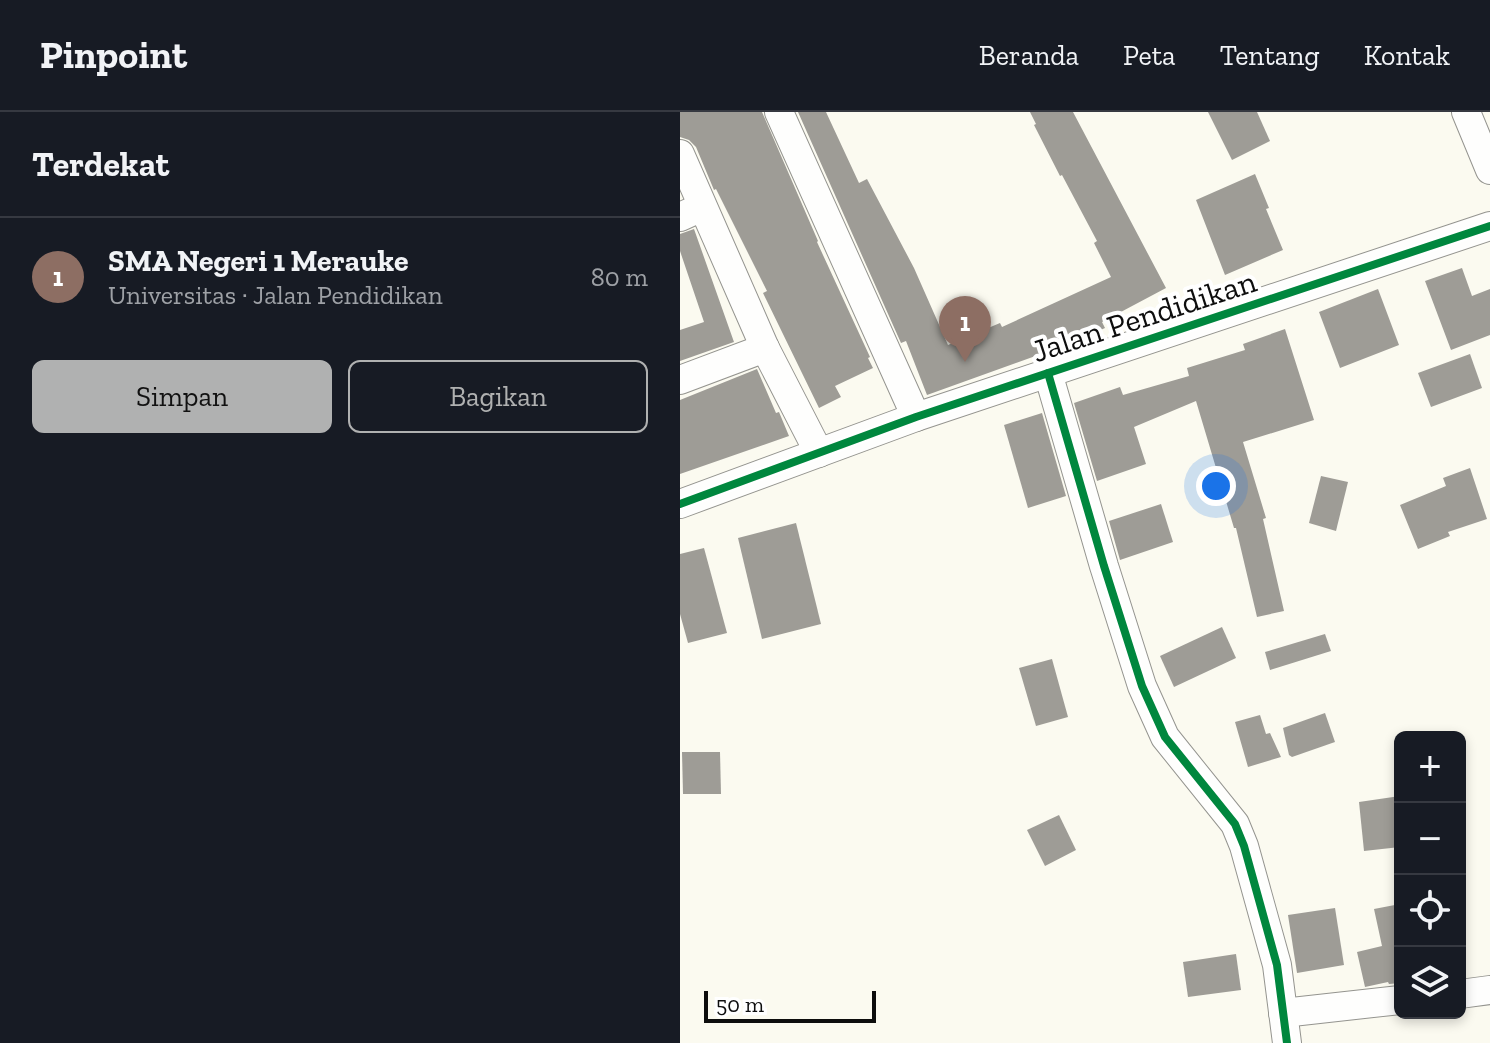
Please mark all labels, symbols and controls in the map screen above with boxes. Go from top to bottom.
text: Pinpoint [40,32,187,78]
text: Beranda [979,39,1079,72]
text: Peta [1123,39,1176,72]
text: Tentang [1220,39,1320,72]
text: Kontak [1364,39,1450,72]
text: Terdekat [32,144,169,185]
text: SMA Negeri 1 Merauke [108,243,408,279]
text: 1 [53,261,63,293]
text: 80 m [591,261,648,293]
street label: Jalan Pendidikan [1027,262,1261,370]
text: Universitas · Jalan Pendidikan [108,279,443,311]
pin: 1 [939,296,991,362]
button: Simpan [32,360,332,433]
button: Bagikan [348,360,648,433]
your location [1196,466,1236,506]
map controls [1394,731,1466,1019]
button: + [1394,731,1466,803]
button: − [1394,803,1466,875]
button: locate [1394,875,1466,947]
button: layers [1394,947,1466,1019]
scale bar [704,987,876,1023]
text: 50 m [716,991,764,1018]

